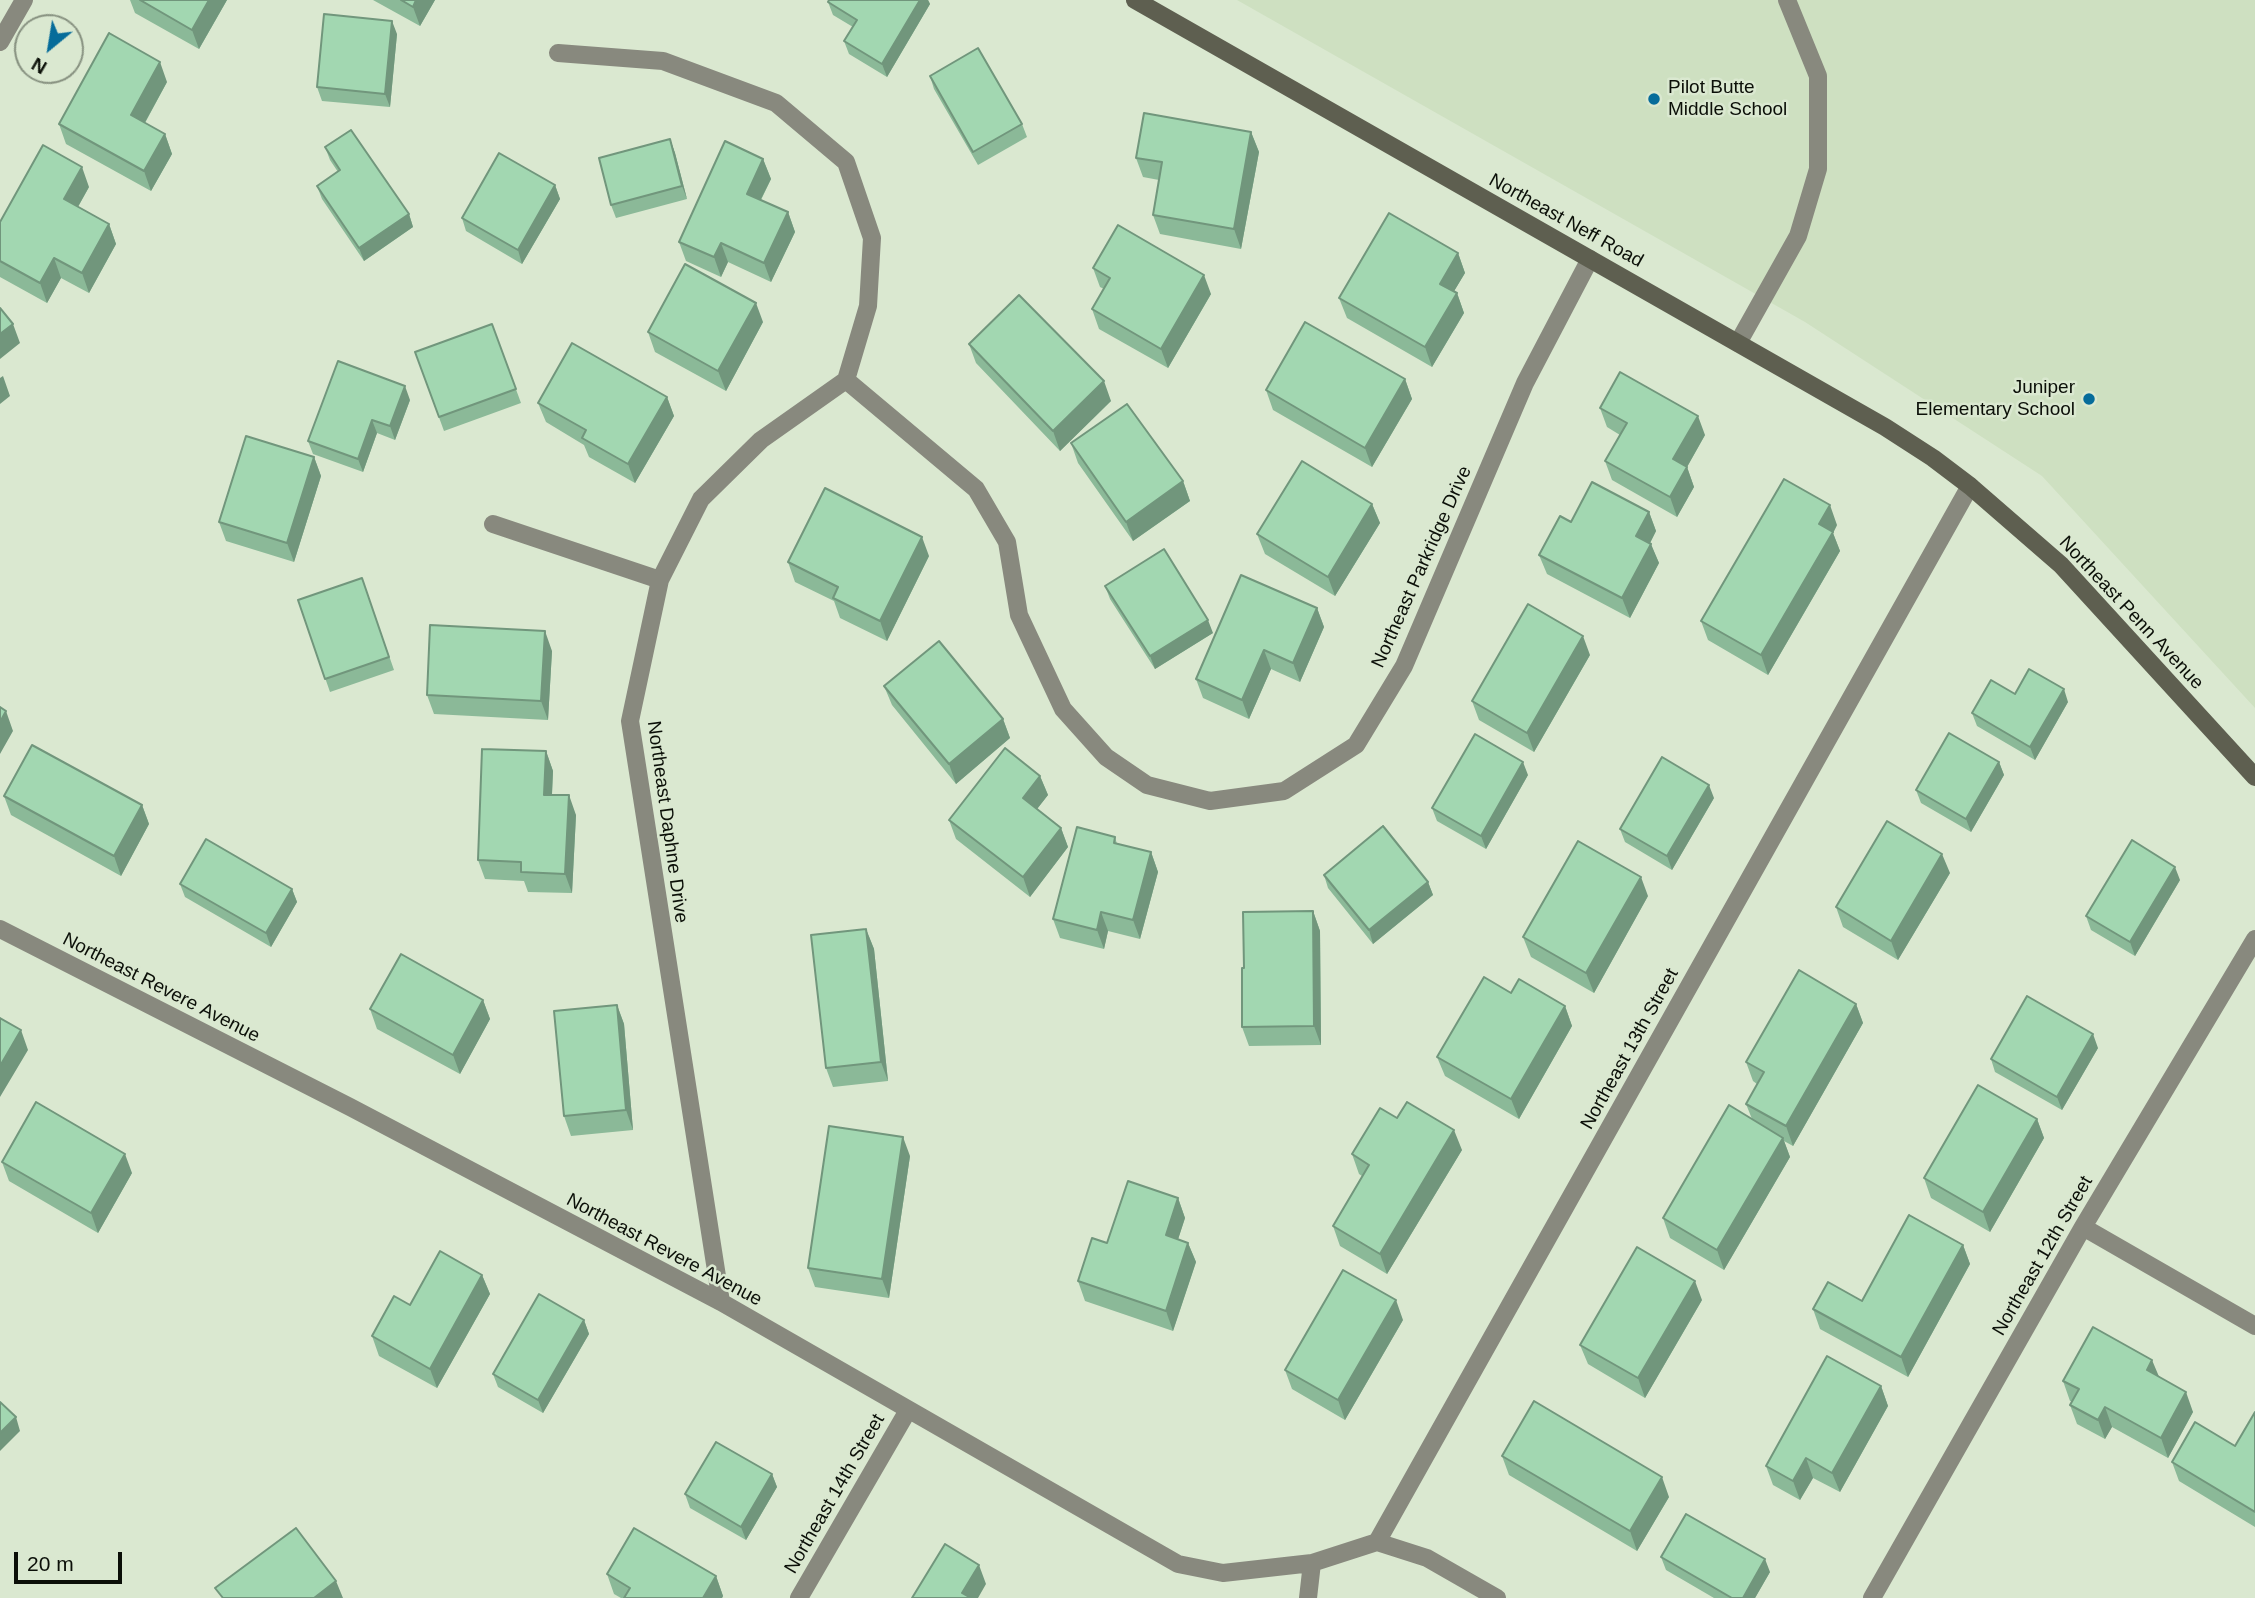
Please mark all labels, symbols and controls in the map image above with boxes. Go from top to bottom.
north arrow [14,14,84,84]
text: N [28,53,50,78]
place label: Pilot Butte Middle School [1668,77,1787,121]
marker: Pilot Butte Middle School [1646,91,1662,107]
street label: Northeast Neff Road [1485,169,1647,273]
place label: Juniper Elementary School [1916,377,2075,421]
marker: Juniper Elementary School [2081,391,2097,407]
street label: Northeast Parkridge Drive [1367,463,1477,671]
street label: Northeast Penn Avenue [2054,532,2208,694]
street label: Northeast Daphne Drive [642,719,692,925]
street label: Northeast Revere Avenue [59,928,263,1048]
street label: Northeast 13th Street [1576,964,1684,1134]
street label: Northeast 12th Street [1988,1172,2098,1340]
street label: Northeast Revere Avenue [562,1189,766,1311]
street label: Northeast 14th Street [780,1410,890,1578]
scale bar [18,1538,126,1582]
text: 20 m [27,1552,74,1575]

